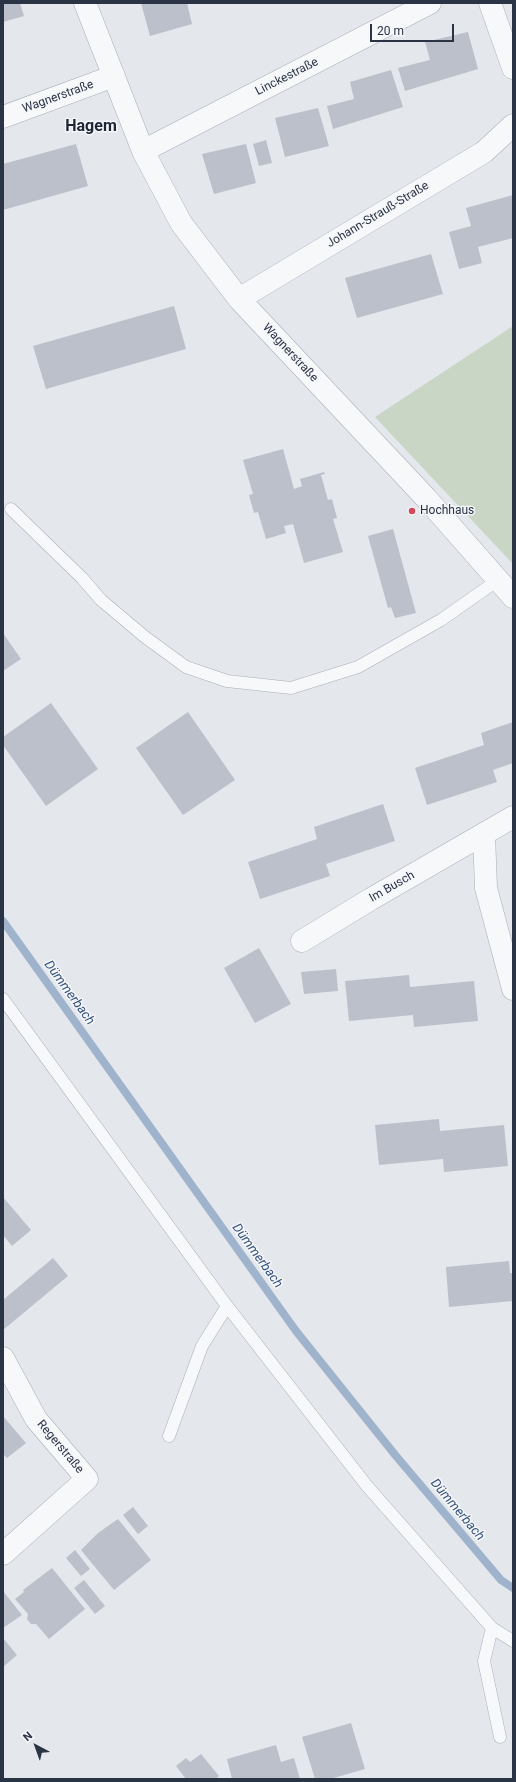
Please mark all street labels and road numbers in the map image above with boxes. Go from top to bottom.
street label: Linckestraße [253,55,321,99]
street label: Wagnerstraße [20,77,96,117]
street label: Johann-Strauß-Straße [324,179,432,251]
street label: Wagnerstraße [259,321,321,385]
street label: Im Busch [367,868,417,906]
street label: Regerstraße [34,1418,86,1476]

